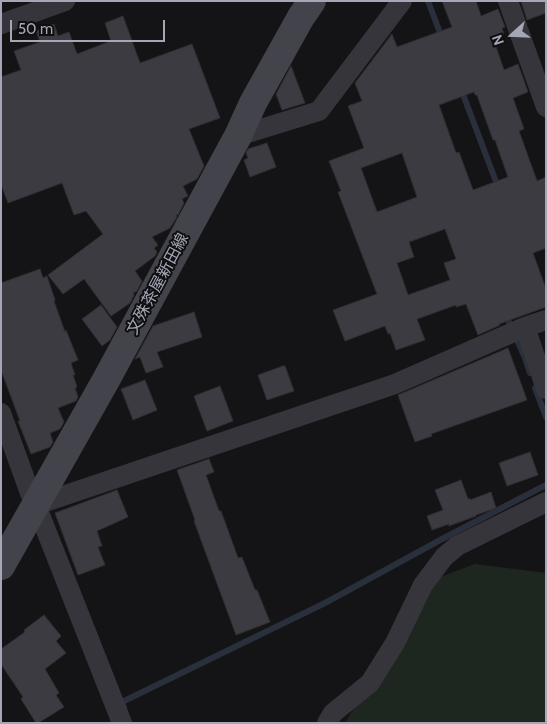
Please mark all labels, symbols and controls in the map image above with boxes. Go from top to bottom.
scale bar [12,10,168,42]
north arrow [487,10,537,60]
text: 50 m [18,20,53,38]
text: N [488,32,508,48]
street label: 文殊茶屋新田線 [123,230,193,338]

